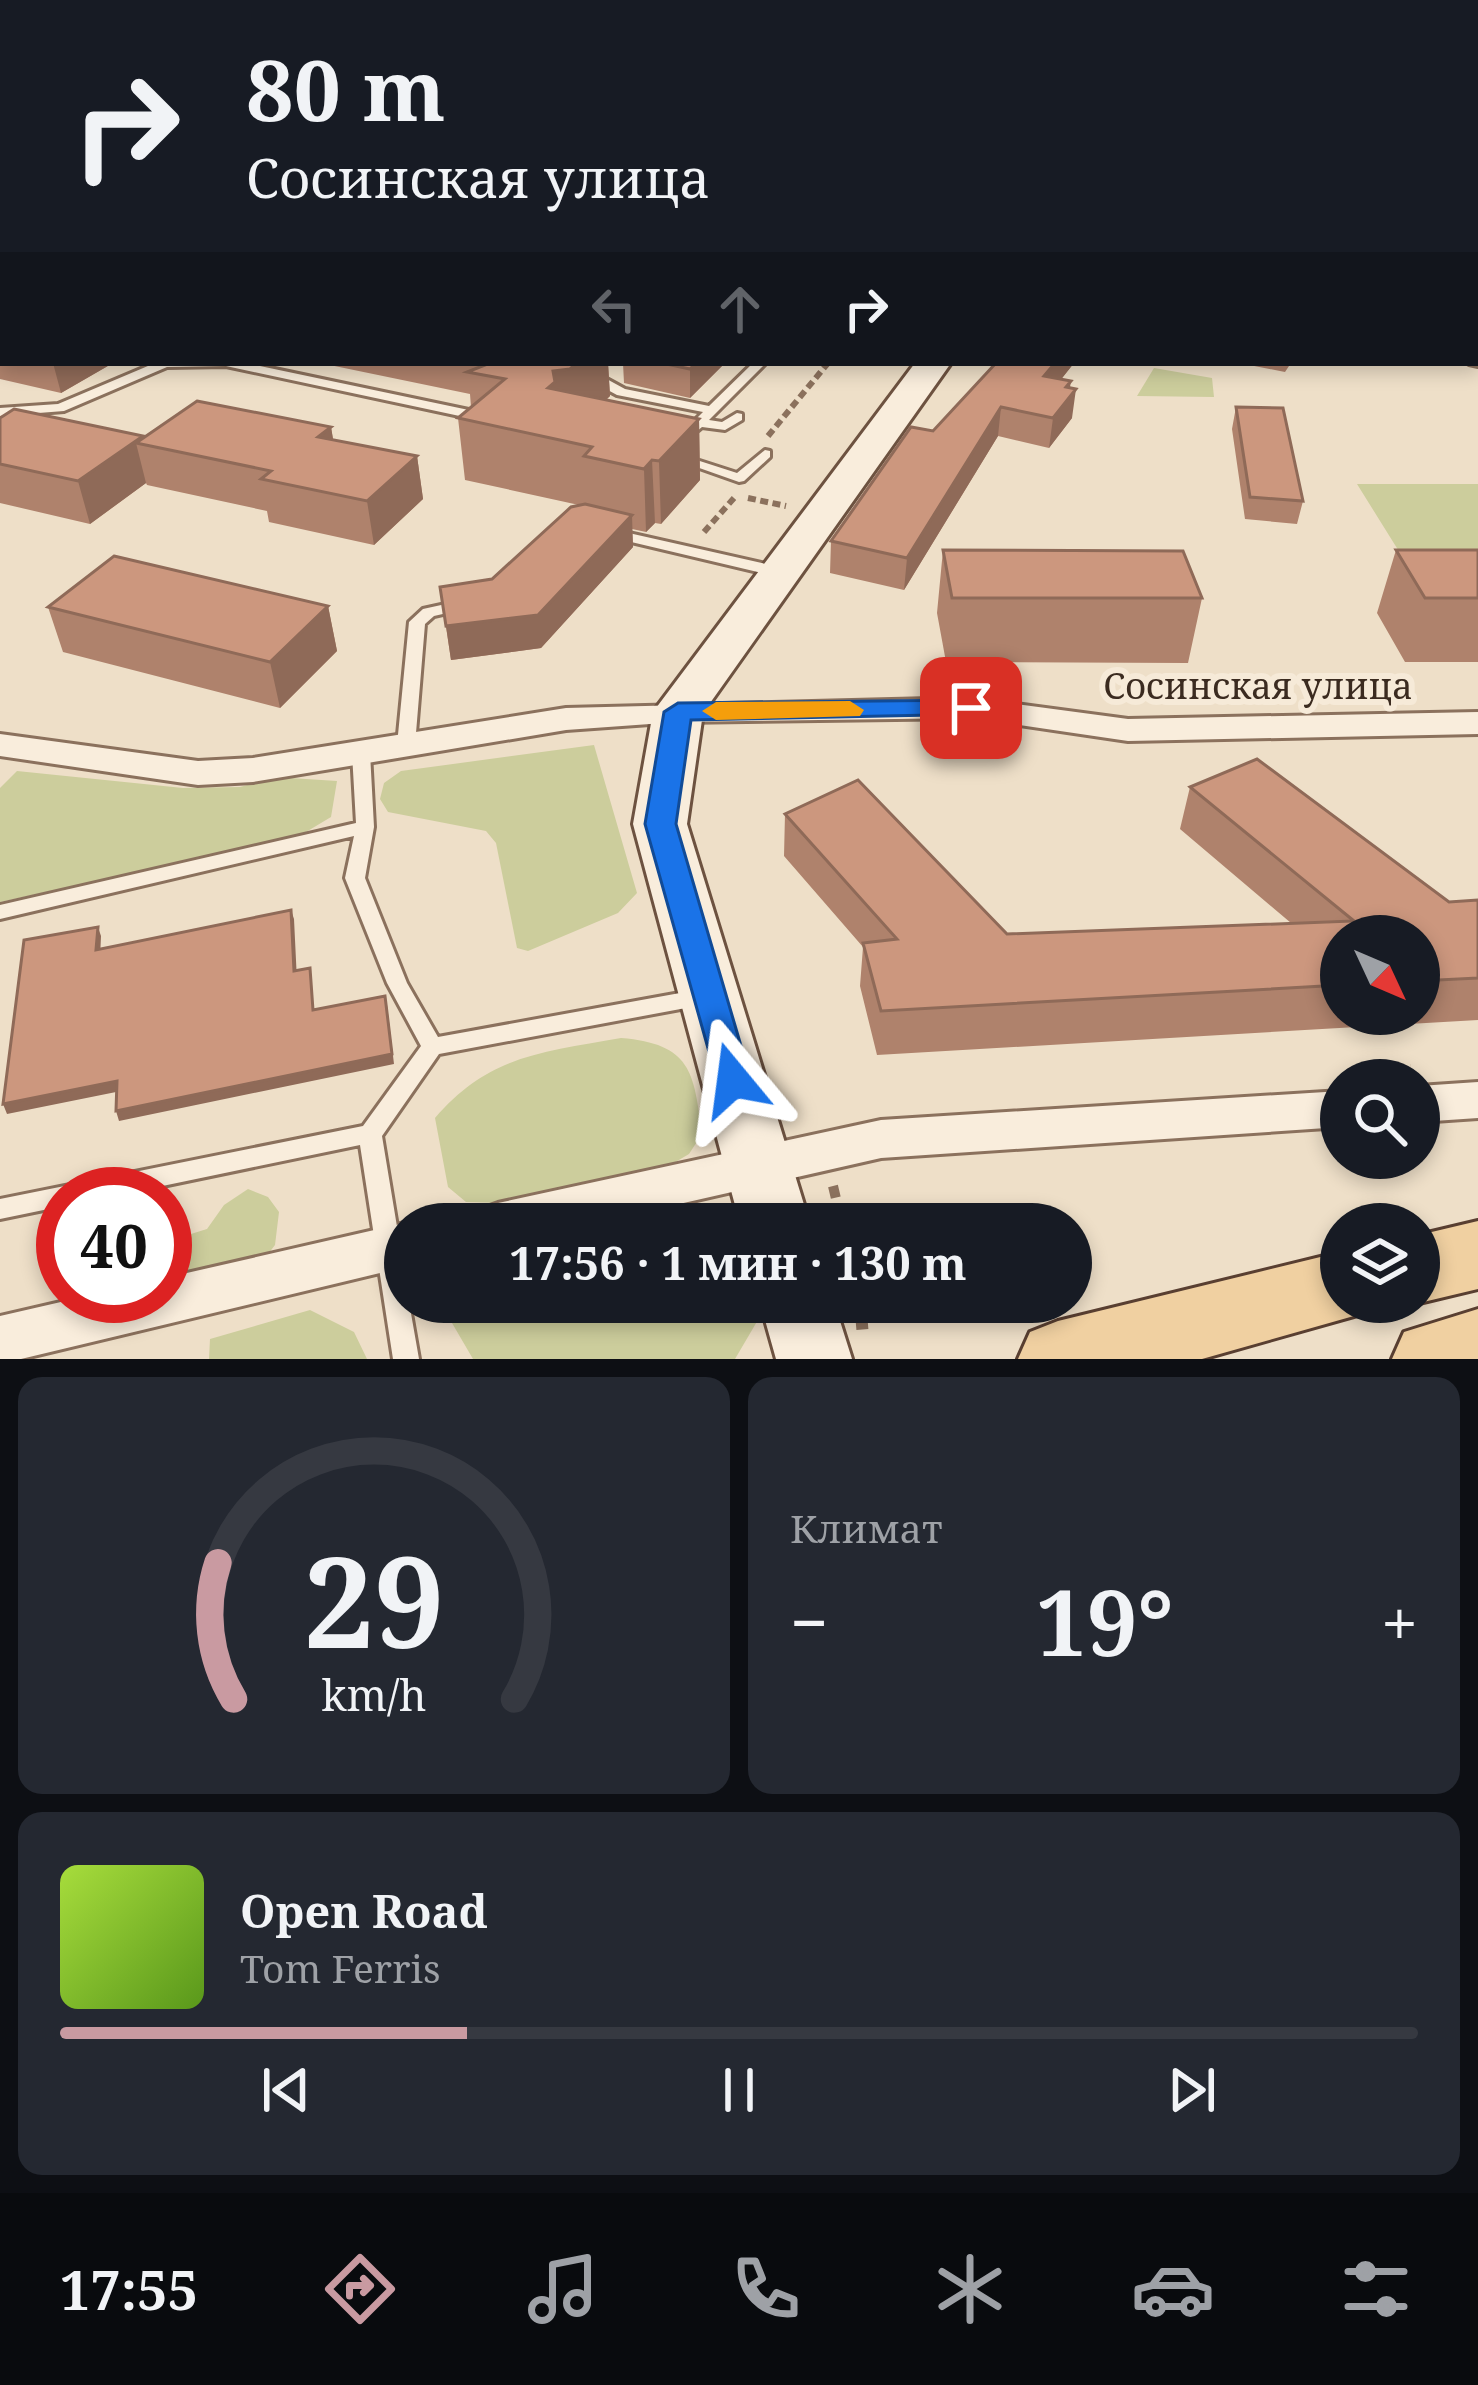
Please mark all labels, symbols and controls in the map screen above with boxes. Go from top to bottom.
text: 80 m [246,31,446,146]
icon: right [48,48,204,204]
text: Сосинская улица [246,140,710,214]
icon: left [581,276,647,342]
icon: ahead [707,276,773,342]
icon: right [833,276,899,342]
pin [920,657,1022,759]
street label: Сосинская улица [1103,661,1413,710]
icon: arrive [938,675,1004,741]
north arrow [1320,915,1440,1035]
map controls [1320,915,1440,1323]
position arrow [670,1017,796,1143]
button: search [1320,1059,1440,1179]
speed limit sign: 40 [36,1167,192,1323]
button: layers [1320,1203,1440,1323]
text: 17:56 · 1 мин · 130 m [509,1232,967,1293]
text: Климат [790,1501,943,1554]
text: 29 [303,1515,445,1685]
text: 19° [1036,1560,1174,1682]
text: − [790,1576,828,1666]
text: + [1381,1576,1418,1666]
text: km/h [321,1664,427,1723]
text: Open Road [240,1880,488,1941]
text: Tom Ferris [240,1941,441,1994]
icon: previous [253,2057,319,2123]
icon: pause [706,2057,772,2123]
icon: next [1159,2057,1225,2123]
icon: directions [318,2247,402,2331]
icon: music [521,2247,605,2331]
icon: phone [724,2247,808,2331]
icon: climate [928,2247,1012,2331]
icon: car [1131,2247,1215,2331]
icon: filters [1334,2247,1418,2331]
text: 17:55 [60,2252,198,2326]

